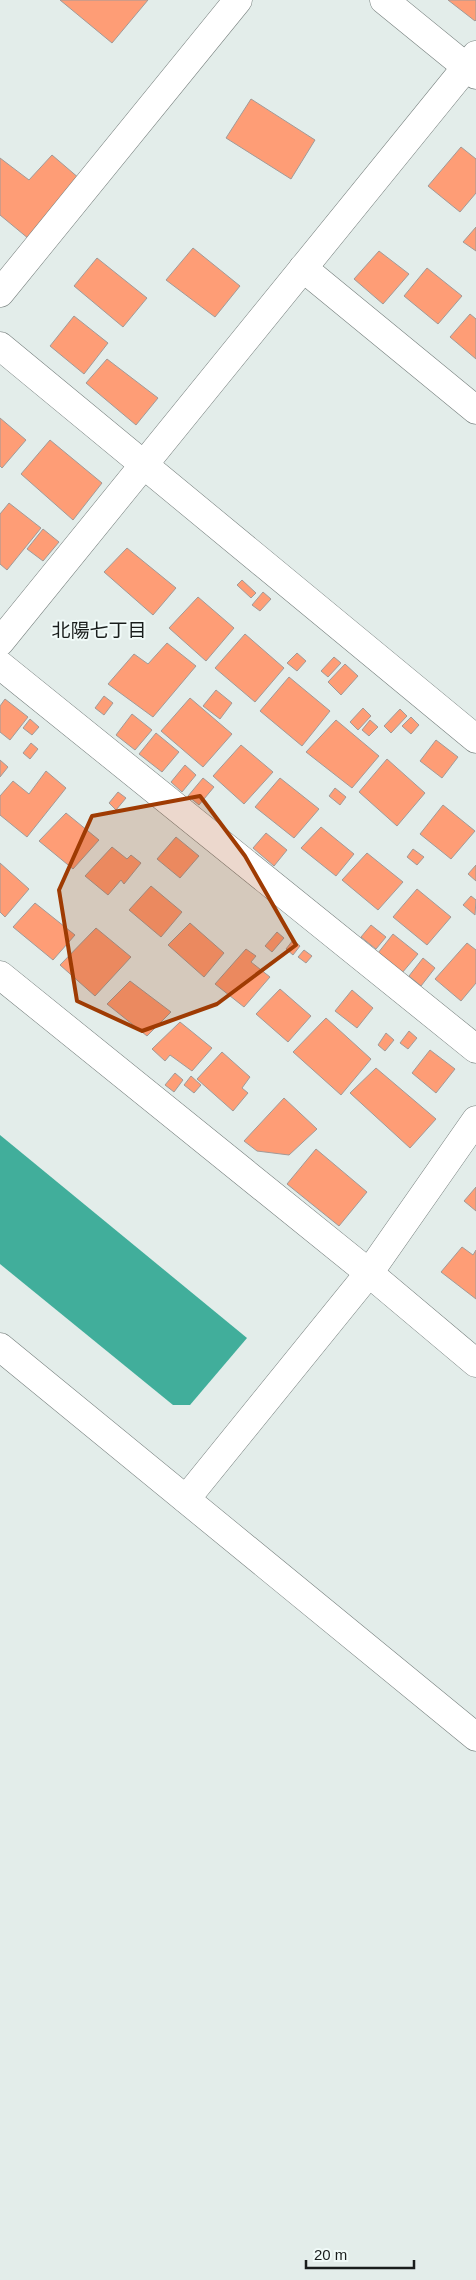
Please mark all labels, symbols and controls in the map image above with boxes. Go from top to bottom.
district label: 北陽七丁目 [51,620,147,641]
scale bar [306,2238,414,2270]
text: 20 m [314,2246,347,2263]

